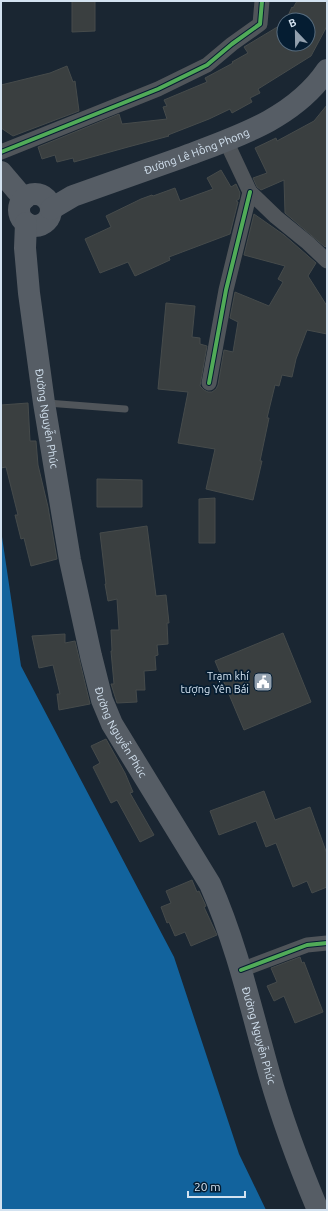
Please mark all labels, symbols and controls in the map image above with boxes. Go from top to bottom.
north arrow [276,12,316,52]
text: B [287,16,298,30]
street label: Đường Lê Hồng Phong [142,126,251,176]
street label: Đường Nguyễn Phúc [33,368,61,469]
place label: Trạm khí tượng Yên Bái [181,670,249,696]
public building icon: Trạm khí tượng Yên Bái [252,671,274,693]
street label: Đường Nguyễn Phúc [93,686,149,780]
street label: Đường Nguyễn Phúc [240,985,278,1086]
scale bar [188,1173,245,1199]
text: 20 m [194,1180,221,1193]

